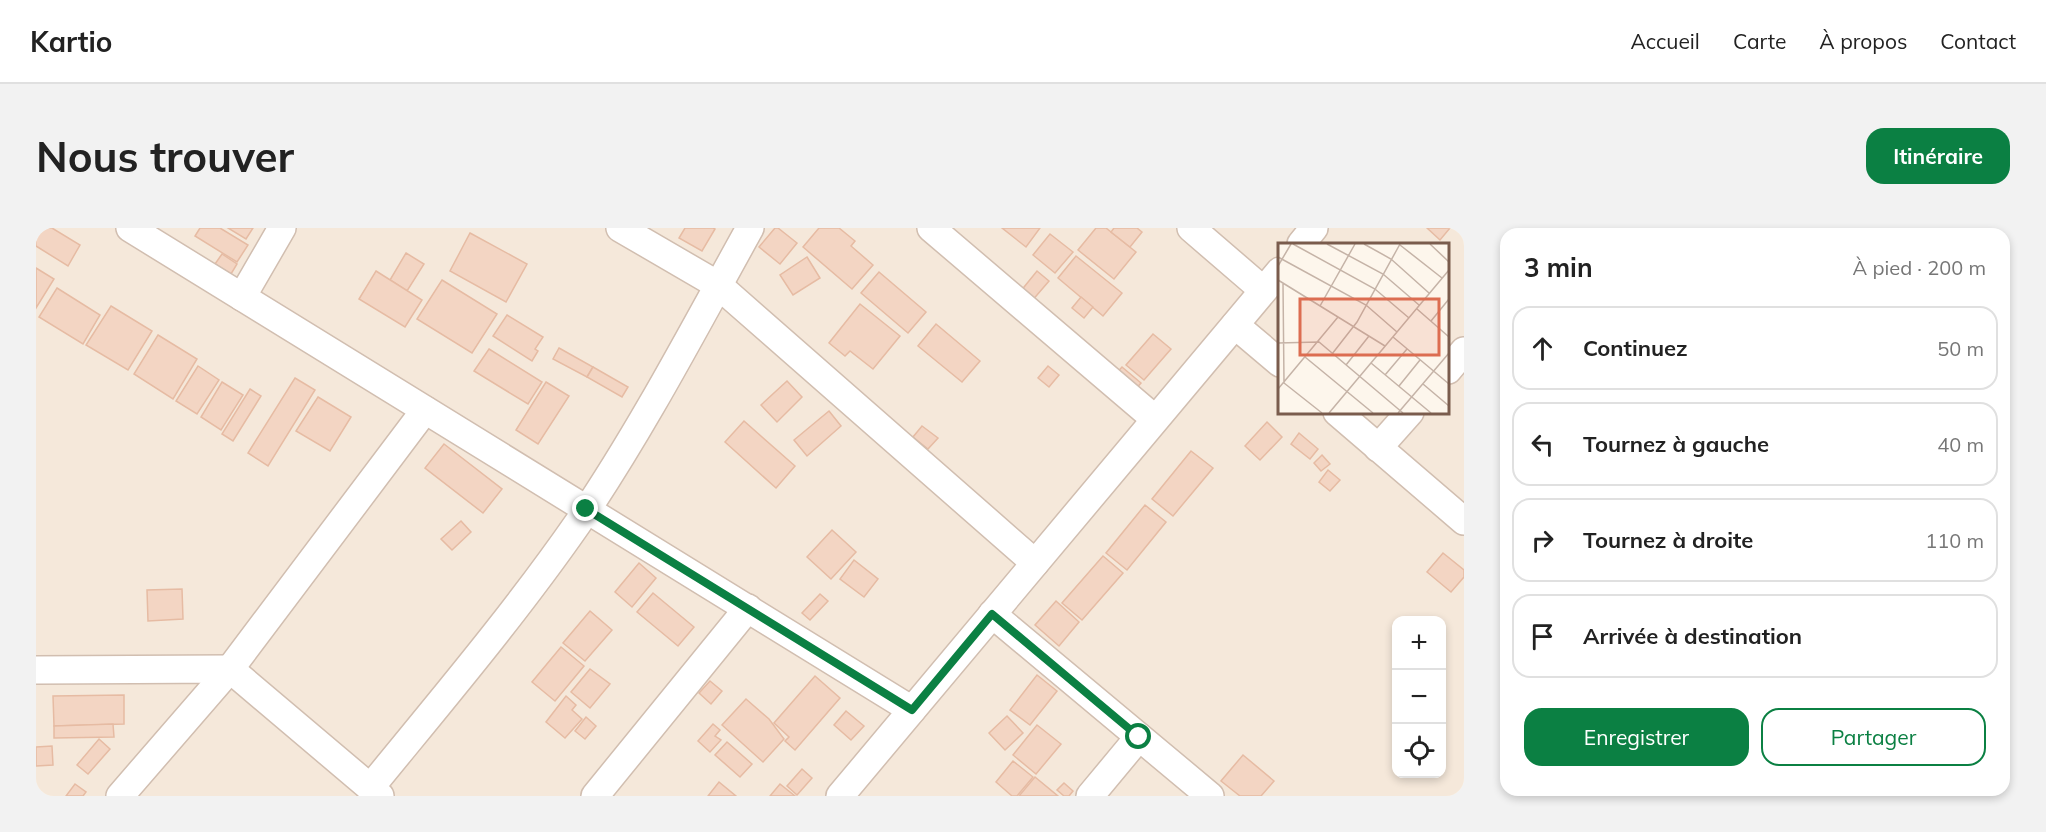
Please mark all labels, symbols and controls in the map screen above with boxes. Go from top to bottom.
text: Kartio [30,24,112,59]
text: Accueil [1630,28,1700,54]
text: Carte [1733,28,1786,54]
text: À propos [1819,28,1907,54]
text: Contact [1940,28,2016,54]
button: Itinéraire [1866,128,2010,184]
text: Nous trouver [36,130,294,183]
inset map [1278,243,1449,414]
text: 3 min [1524,251,1593,284]
text: À pied · 200 m [1853,255,1986,280]
icon: ahead [1526,332,1559,365]
text: Continuez [1583,334,1688,362]
text: 50 m [1937,336,1984,361]
icon: left [1526,428,1559,461]
text: Tournez à gauche [1583,430,1769,458]
text: 40 m [1937,432,1984,457]
route end [572,495,598,521]
icon: right [1526,524,1559,557]
text: Tournez à droite [1583,526,1753,554]
text: 110 m [1925,528,1984,553]
map controls [1392,616,1446,778]
button: + [1392,616,1446,670]
icon: arrive [1526,620,1559,653]
text: Arrivée à destination [1583,622,1802,650]
button: − [1392,670,1446,724]
button: Enregistrer [1524,708,1749,766]
button: Partager [1761,708,1986,766]
route start [1125,723,1151,749]
button: locate [1392,724,1446,778]

